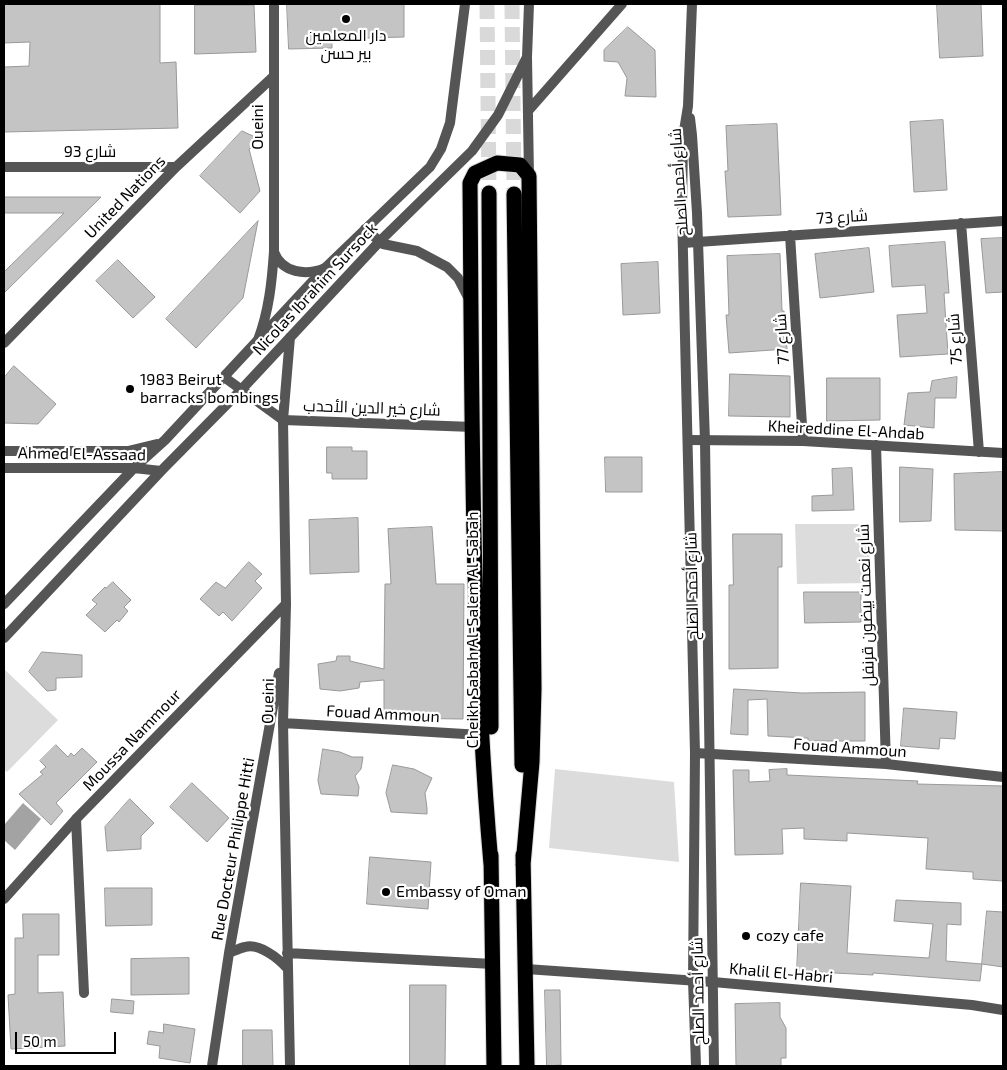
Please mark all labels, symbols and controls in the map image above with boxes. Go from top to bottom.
marker: دار المعلمين بير حسن [340,13,352,25]
place label: دار المعلمين بير حسن [305,26,387,64]
street label: Oueini [248,104,268,150]
street label: شارع أحمد الصلح [666,127,692,237]
street label: شارع 93 [64,142,116,162]
street label: United Nations [81,151,169,243]
street label: شارع 73 [816,206,868,228]
street label: Nicolas Ibrahim Sursock [249,219,381,359]
street label: شارع 77 [771,313,793,365]
street label: شارع 75 [944,313,966,365]
place label: 1983 Beirut barracks bombings [140,370,279,408]
marker: 1983 Beirut barracks bombings [124,383,136,395]
street label: شارع خير الدين الأحدب [303,396,441,420]
street label: Kheireddine El-Ahdab [767,416,925,444]
street label: Ahmed El-Assaad [18,443,146,465]
street label: Cheikh Sabah Al-Salem Al-Sabah [463,512,483,748]
street label: شارع نعمت بيضون قرنفل [854,523,878,687]
street label: شارع أحمد الصلح [681,532,703,640]
street label: Oueini [258,678,278,724]
street label: Moussa Nammour [79,685,185,795]
street label: Fouad Ammoun [326,701,440,727]
street label: Fouad Ammoun [793,734,907,762]
street label: Rue Docteur Philippe Hitti [207,756,259,942]
place label: Embassy of Oman [396,882,527,902]
marker: Embassy of Oman [380,886,392,898]
place label: cozy cafe [756,926,824,946]
marker: cozy cafe [740,930,752,942]
street label: شارع أحمد الصلح [687,937,709,1045]
street label: Khalil El-Habri [728,959,834,987]
scale bar [18,1022,119,1054]
text: 50 m [23,1032,57,1050]

